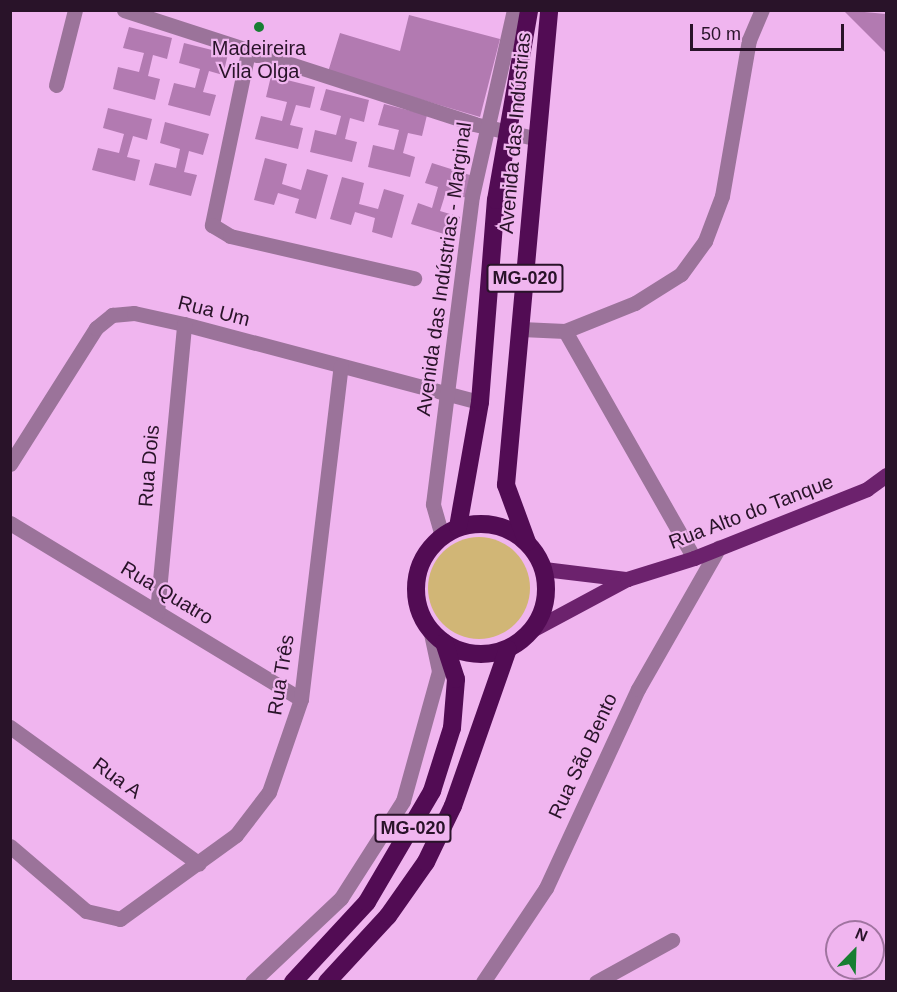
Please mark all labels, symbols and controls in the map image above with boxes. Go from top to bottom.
scale bar [693,12,848,50]
marker: Madeireira Vila Olga [252,20,266,34]
text: 50 m [701,24,741,44]
street label: Avenida das Indústrias [494,31,536,235]
place label: Madeireira Vila Olga [212,36,306,83]
street label: Avenida das Indústrias - Marginal [411,121,477,417]
road number: MG-020 [486,263,564,293]
street label: Rua Um [176,290,252,332]
street label: Rua Dois [133,424,165,508]
street label: Rua Alto do Tanque [665,469,837,555]
street label: Rua Quatro [117,556,217,630]
street label: Rua Três [263,633,299,717]
street label: Rua São Bento [543,689,623,823]
street label: Rua A [87,752,147,804]
road number: MG-020 [374,813,452,843]
north arrow [825,920,885,980]
text: N [853,925,870,945]

